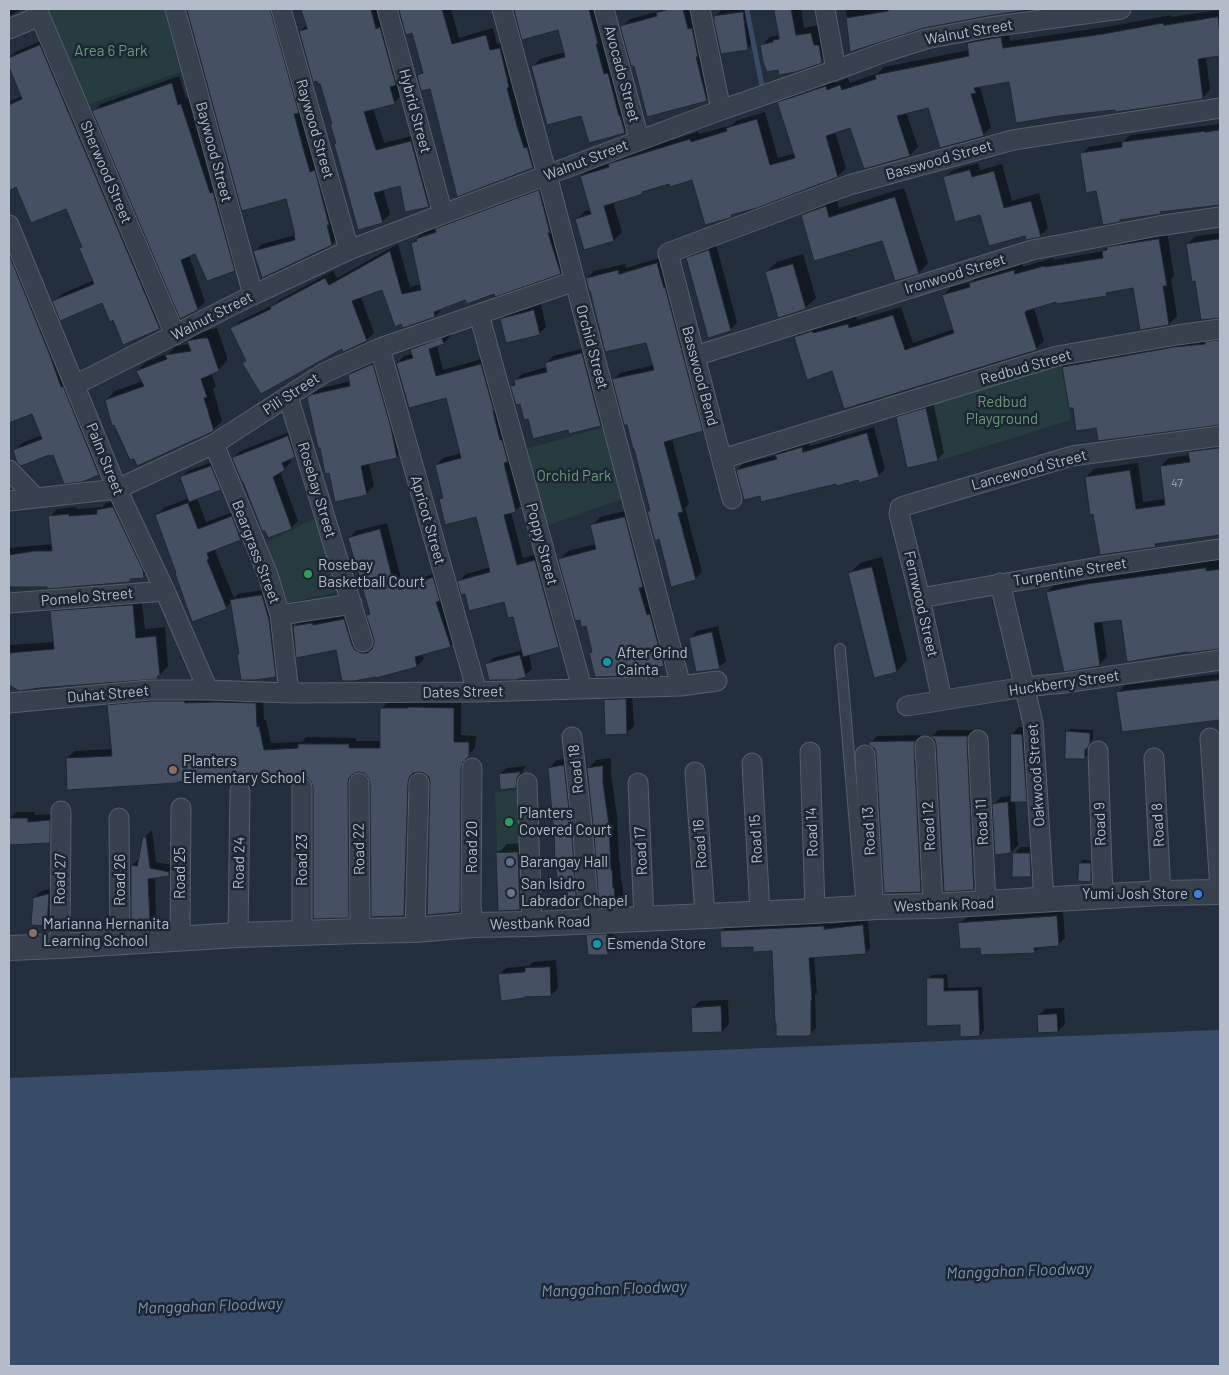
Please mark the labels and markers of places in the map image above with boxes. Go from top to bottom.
place label: Rosebay Basketball Court [318,556,425,591]
marker: Rosebay Basketball Court [302,568,314,580]
place label: After Grind Cainta [617,644,688,679]
marker: After Grind Cainta [601,656,613,668]
place label: Planters Elementary School [183,752,305,787]
marker: Planters Elementary School [167,764,179,776]
place label: Planters Covered Court [519,804,612,839]
marker: Planters Covered Court [503,816,515,828]
place label: Barangay Hall [520,853,608,871]
marker: Barangay Hall [504,856,516,868]
place label: San Isidro Labrador Chapel [521,875,628,910]
place label: Yumi Josh Store [1082,885,1188,903]
marker: San Isidro Labrador Chapel [505,887,517,899]
marker: Yumi Josh Store [1192,888,1204,900]
place label: Marianna Hernanita Learning School [43,915,169,950]
marker: Marianna Hernanita Learning School [27,927,39,939]
place label: Esmenda Store [607,935,706,953]
marker: Esmenda Store [591,938,603,950]

